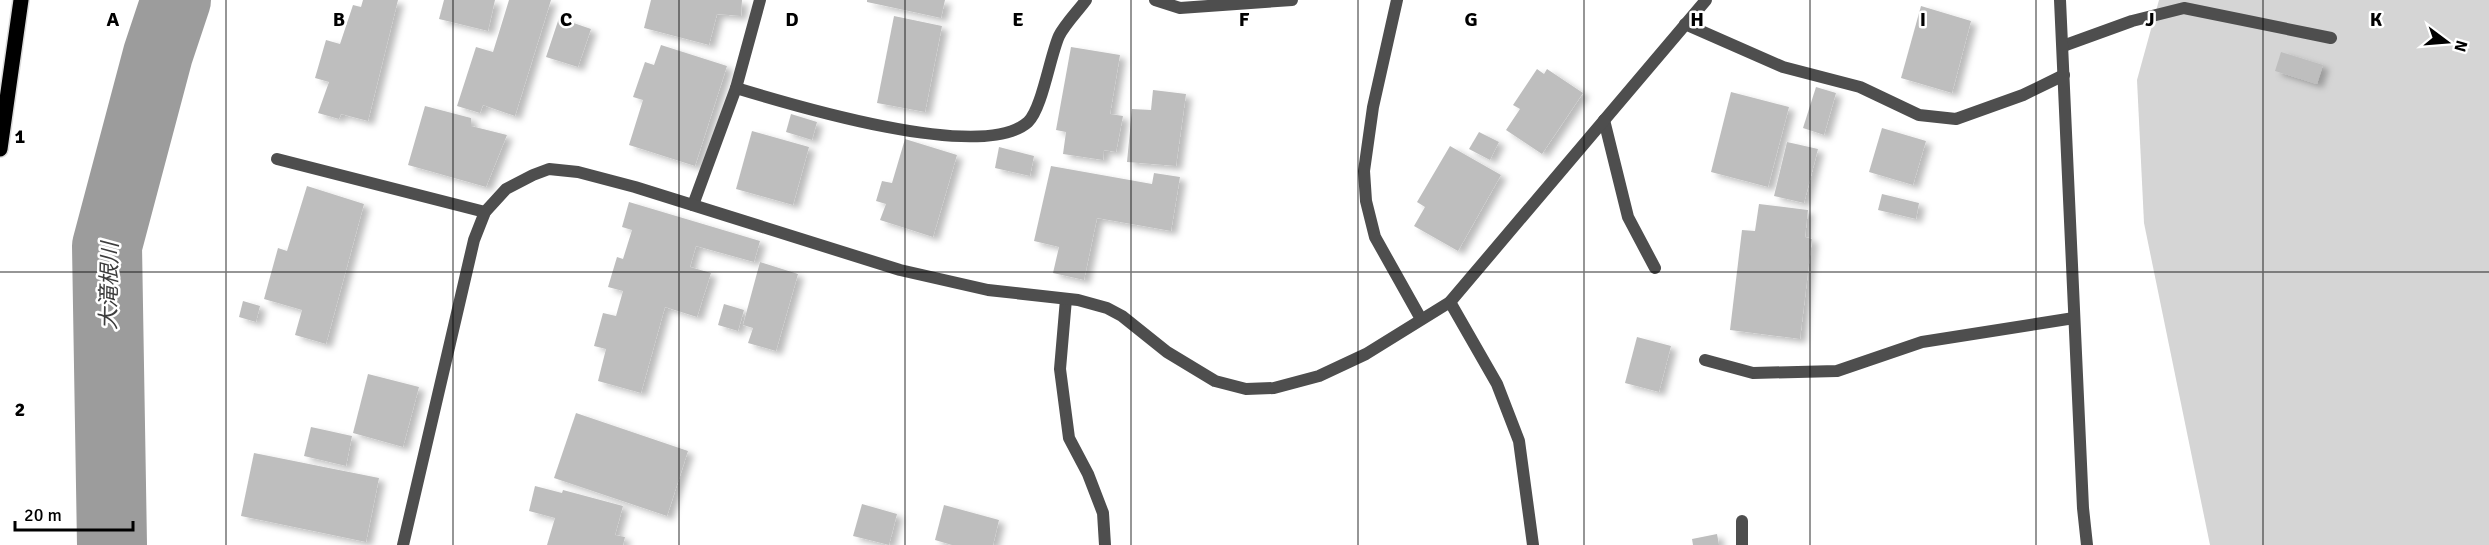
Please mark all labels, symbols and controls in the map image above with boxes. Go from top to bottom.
text: A [107,7,120,32]
text: B [333,7,345,32]
text: C [560,7,572,32]
text: D [785,7,799,32]
text: E [1012,7,1024,32]
text: F [1239,7,1250,32]
text: G [1464,7,1478,32]
text: H [1690,7,1704,32]
text: I [1920,7,1926,32]
text: J [2145,7,2155,32]
text: K [2370,7,2383,32]
north arrow [2417,12,2477,72]
text: N [2449,38,2472,54]
text: 1 [15,124,26,149]
water label: 大滝根川 [95,240,123,330]
text: 2 [15,397,25,422]
scale bar [15,494,134,532]
text: 20 m [24,504,62,526]

